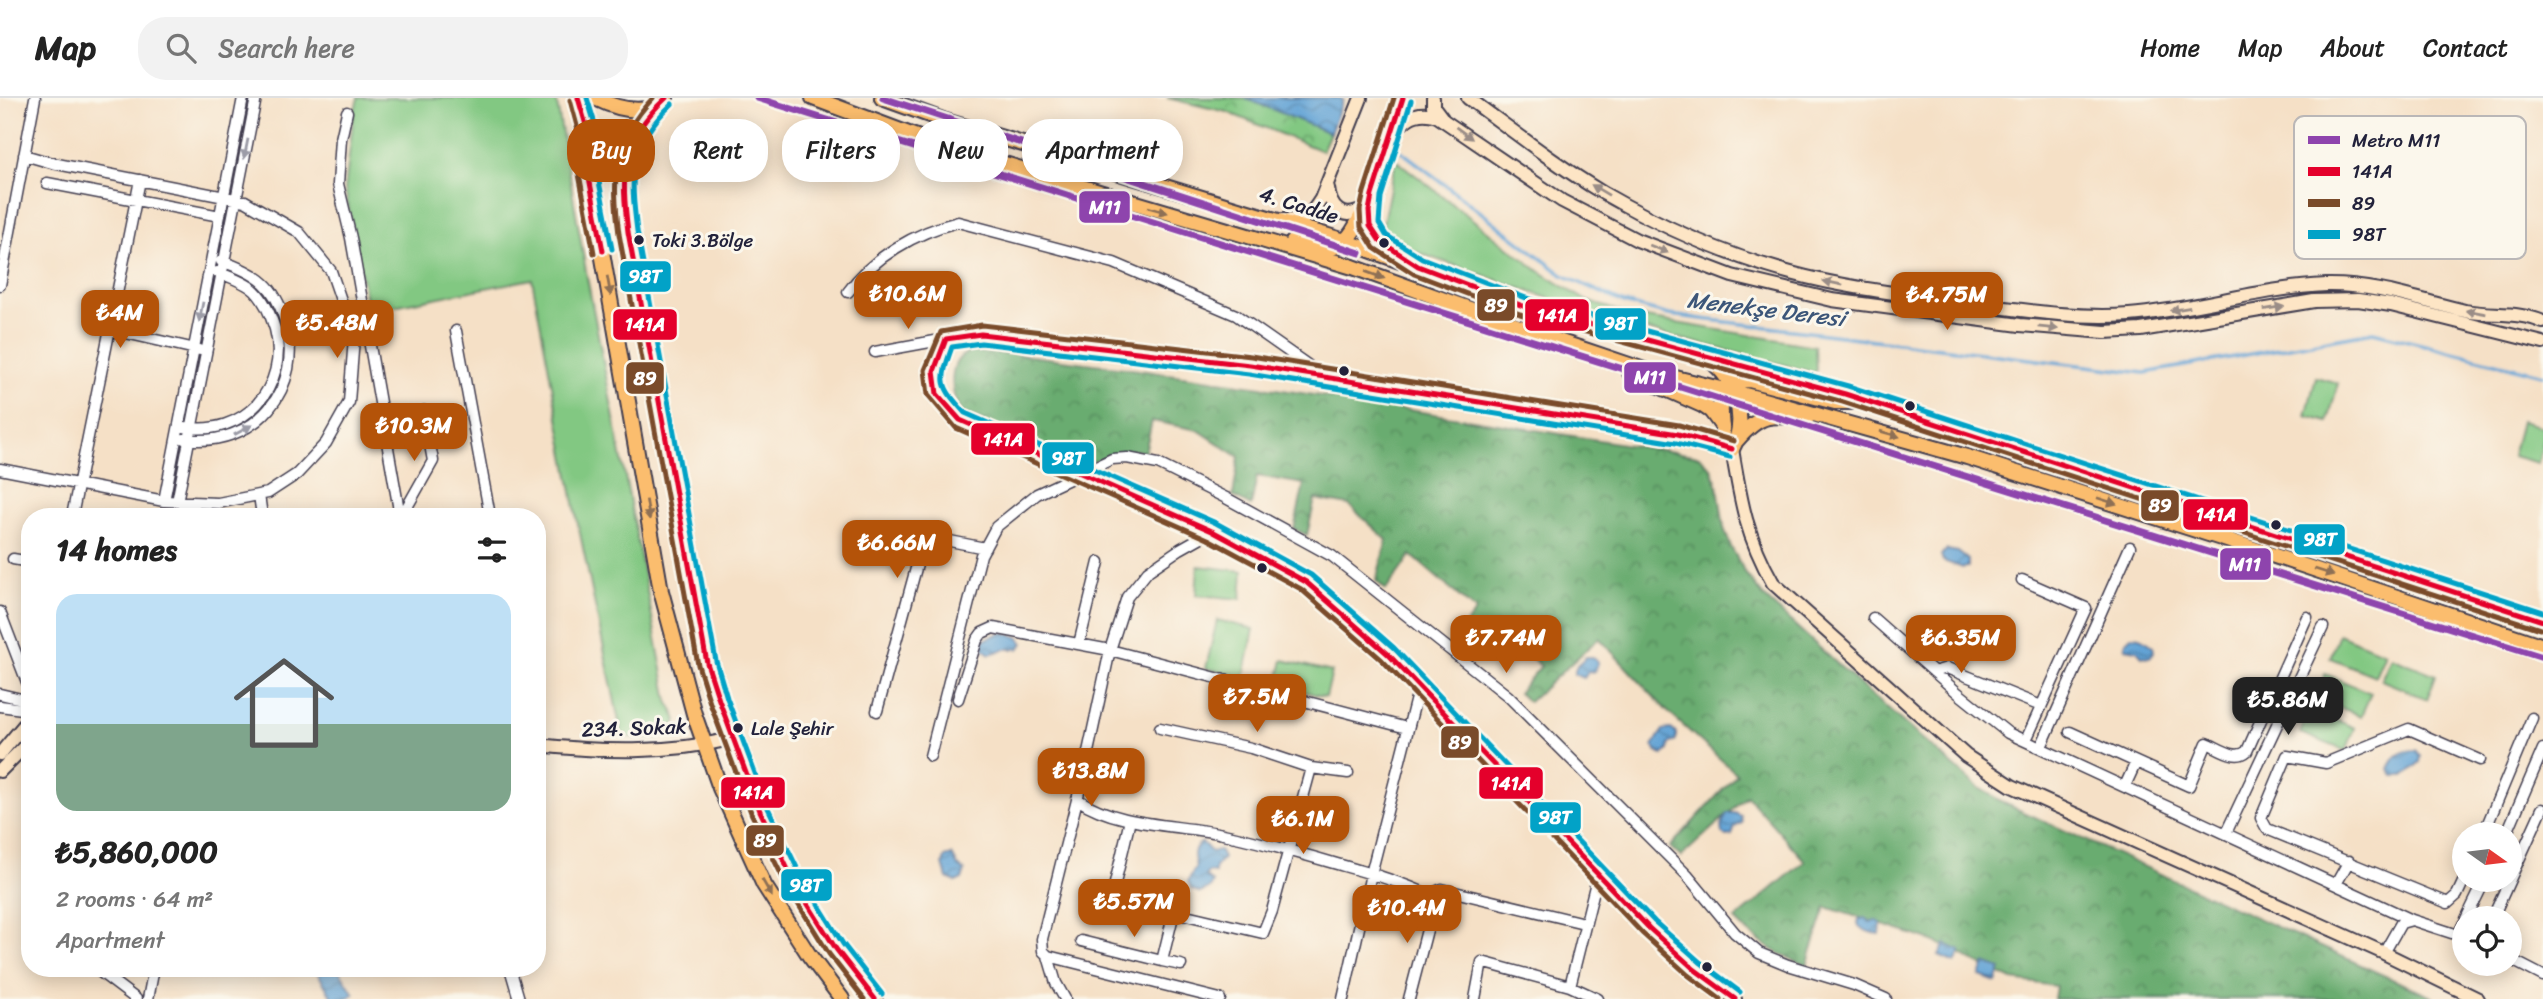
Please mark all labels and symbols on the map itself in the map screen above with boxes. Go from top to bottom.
legend [2294,116,2526,259]
text: Metro M11 [2352,124,2441,157]
one-way arrow [1455,126,1473,140]
one-way arrow [241,138,252,160]
text: 141A [2352,155,2393,188]
street label: 4. Cadde [1254,175,1344,235]
one-way arrow [1590,184,1609,197]
text: 89 [2352,187,2375,220]
line badge: M11 [1078,190,1131,224]
text: M11 [1088,191,1121,224]
one-way arrow [1147,205,1168,215]
text: 98T [2352,218,2387,251]
place label: Toki 3.Bölge [652,224,754,257]
marker: Toki 3.Bölge [632,233,646,247]
unlabelled marker [1377,236,1391,250]
one-way arrow [1649,243,1670,254]
line badge: 98T [619,260,672,293]
text: 98T [628,260,663,293]
one-way arrow [1365,270,1386,281]
pin: ₺10.6M [851,272,965,331]
pin: ₺4.75M [1890,272,2004,332]
one-way arrow [604,275,615,297]
one-way arrow [1822,277,1844,288]
water label: Menekşe Deresi [1685,279,1852,340]
line badge: 89 [1476,288,1516,322]
text: 89 [1483,289,1508,322]
pin: ₺4M [86,290,154,350]
line badge: 141A [1524,298,1590,332]
text: 141A [1537,299,1577,332]
pin: ₺5.48M [280,300,394,360]
one-way arrow [196,301,207,323]
one-way arrow [2263,302,2285,313]
one-way arrow [2169,304,2191,315]
one-way arrow [2465,306,2487,317]
line badge: 98T [1594,307,1647,341]
text: 98T [1603,307,1638,340]
line badge: 141A [612,308,678,341]
text: 141A [625,308,665,341]
one-way arrow [2038,323,2060,334]
line badge: 89 [625,361,665,395]
line badge: M11 [1623,361,1677,394]
text: M11 [1633,361,1666,394]
text: 89 [632,362,657,395]
unlabelled marker [1337,364,1351,378]
unlabelled marker [1903,399,1917,413]
pin: ₺10.3M [357,404,471,463]
line badge: 141A [970,422,1036,456]
text: 141A [983,423,1023,456]
one-way arrow [233,424,252,436]
one-way arrow [1880,430,1901,440]
line badge: 98T [1041,441,1095,475]
text: 98T [1051,442,1086,475]
line badge: 89 [2140,489,2180,522]
text: 89 [2147,489,2172,522]
one-way arrow [2097,497,2118,507]
line badge: 141A [2182,498,2249,531]
text: 141A [2196,498,2236,531]
one-way arrow [643,499,654,521]
unlabelled marker [2269,518,2283,532]
pin: ₺6.66M [840,520,954,580]
line badge: 98T [2293,523,2346,556]
text: 98T [2303,523,2338,556]
line badge: M11 [2219,547,2272,581]
text: M11 [2228,548,2261,581]
unlabelled marker [1255,561,1269,575]
one-way arrow [2313,567,2334,578]
pin: ₺7.74M [1449,616,1563,675]
pin: ₺6.35M [1904,616,2018,675]
pin: ₺7.5M [1208,674,1306,734]
pin: ₺5.86M [2231,678,2345,737]
street label: 234. Sokak [581,707,687,749]
place label: Lale Şehir [751,712,835,745]
marker: Lale Şehir [731,721,745,735]
line badge: 89 [1440,725,1480,759]
text: 89 [1447,726,1472,759]
pin: ₺13.8M [1034,748,1148,808]
line badge: 141A [1478,766,1544,800]
text: 141A [1491,767,1531,800]
line badge: 141A [720,776,786,809]
text: 141A [733,776,773,809]
pin: ₺6.1M [1254,796,1352,856]
line badge: 98T [1529,801,1582,834]
text: 98T [1538,801,1573,834]
north arrow [2452,822,2522,892]
line badge: 89 [745,824,785,857]
text: 89 [752,824,777,857]
line badge: 98T [780,868,833,902]
text: 98T [789,869,824,902]
one-way arrow [761,879,773,898]
pin: ₺5.57M [1077,880,1191,939]
pin: ₺10.4M [1350,886,1464,945]
unlabelled marker [1700,960,1714,974]

